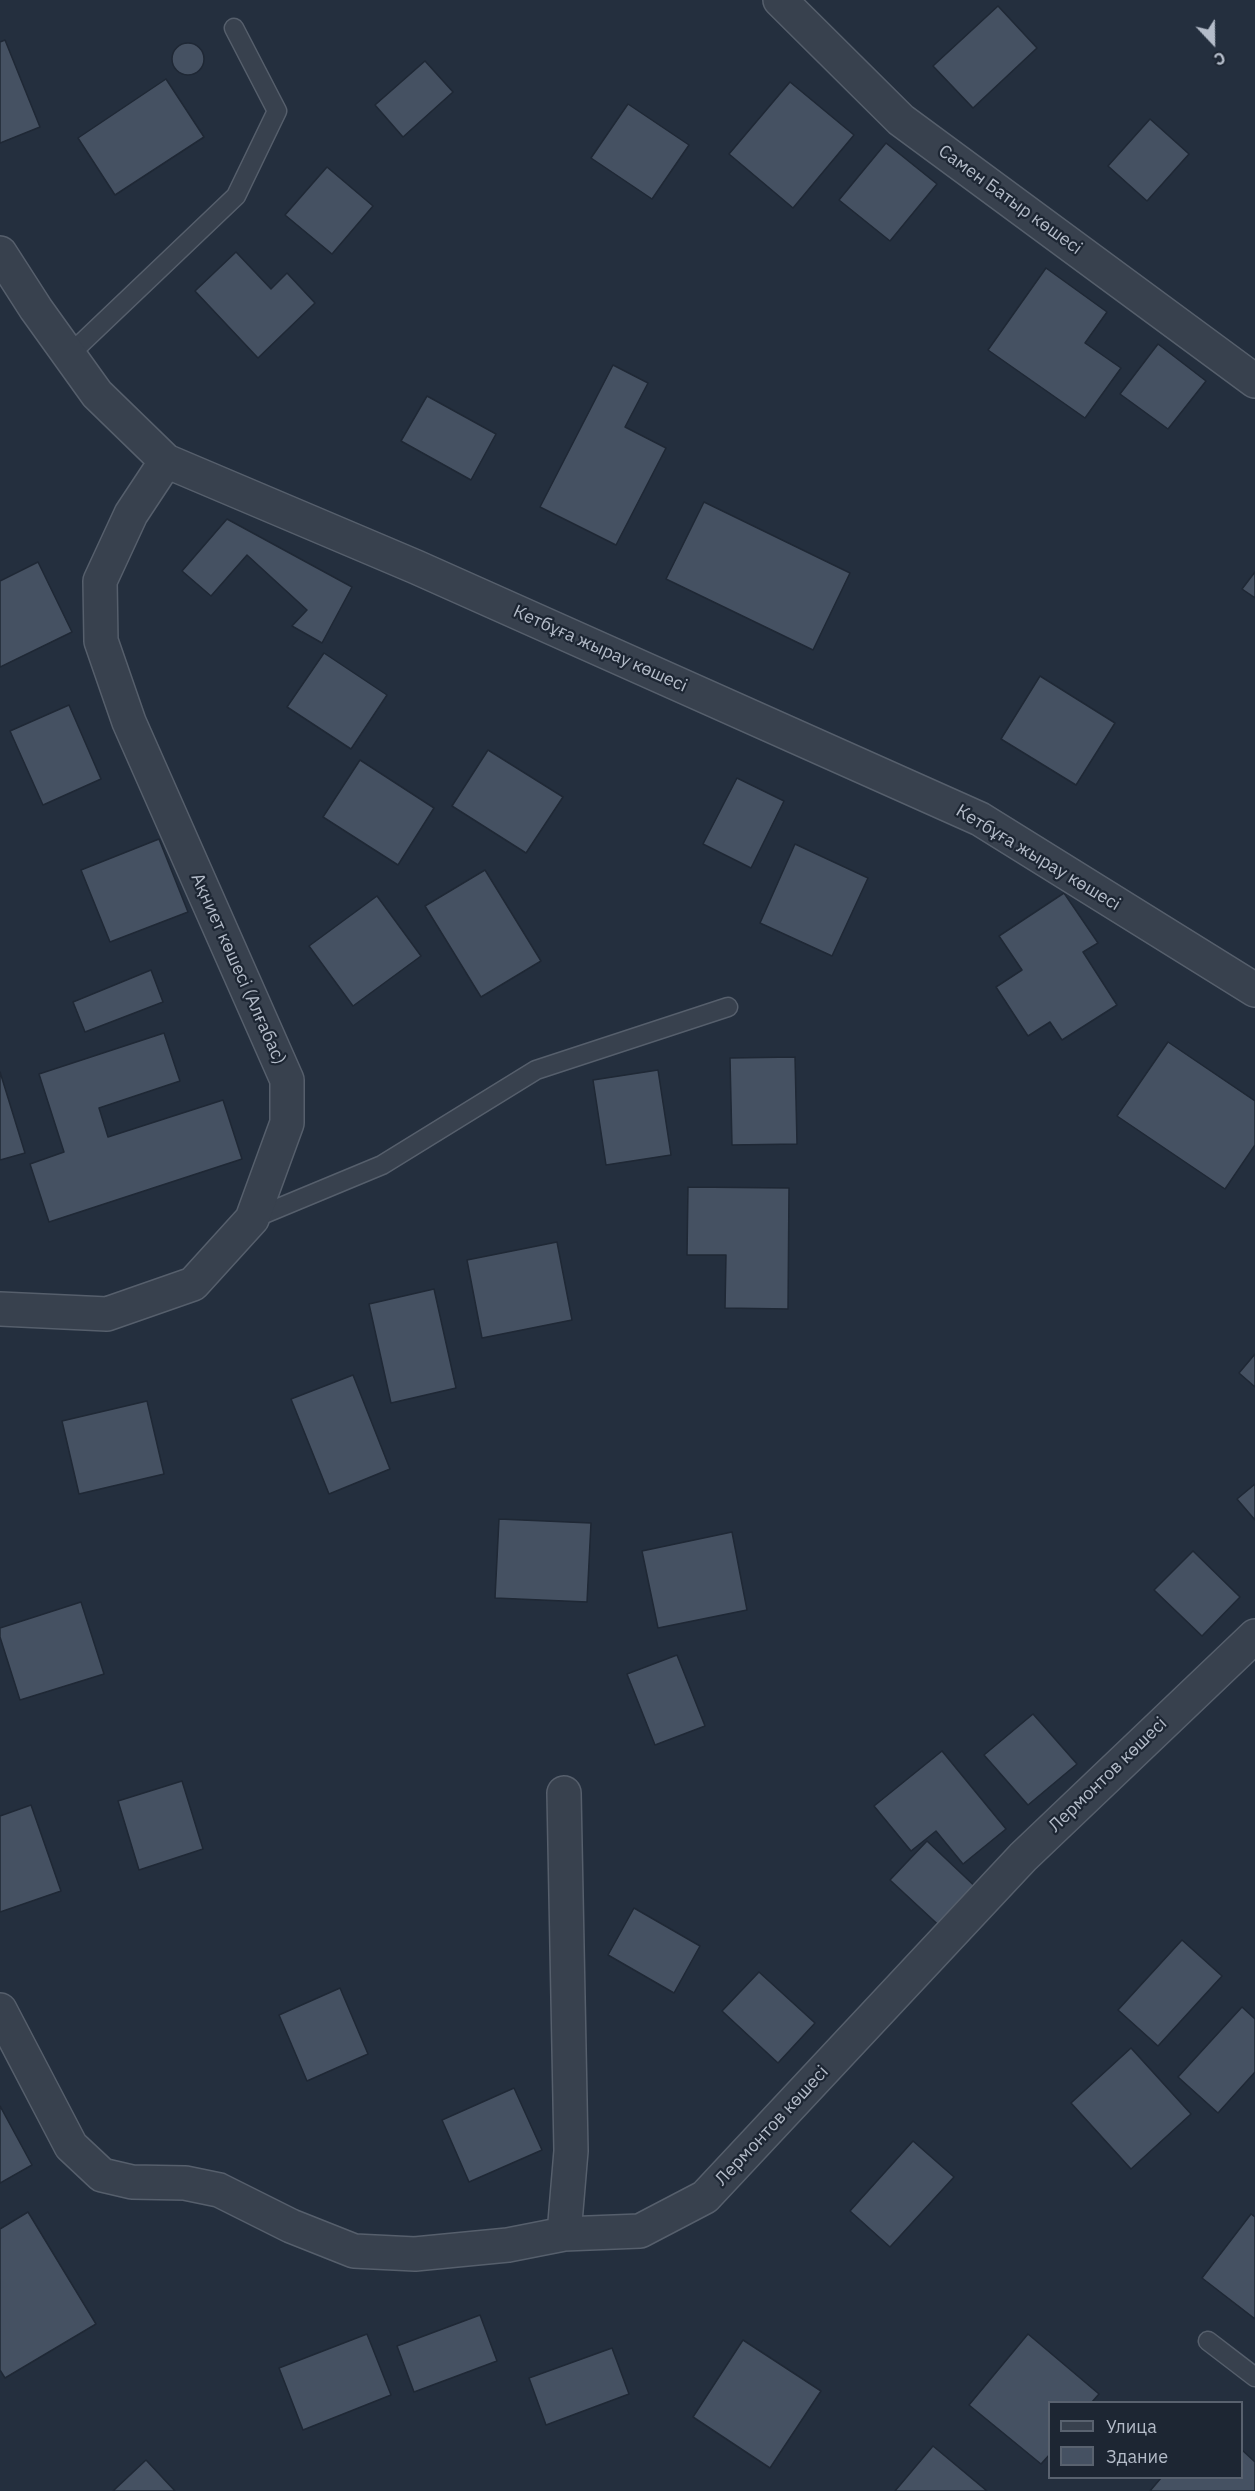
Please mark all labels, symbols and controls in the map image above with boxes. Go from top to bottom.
north arrow [1183,12,1243,72]
text: С [1211,47,1228,70]
street label: Самен Батыр көшесі [934,141,1086,259]
street label: Кетбұға жырау көшесі [510,601,690,697]
street label: Кетбұға жырау көшесі [952,800,1124,916]
street label: Ақниет көшесі (Алғабас) [186,870,290,1068]
street label: Лермонтов көшесі [1044,1713,1172,1837]
street label: Лермонтов көшесі [711,2062,833,2190]
legend [1048,2401,1243,2479]
text: Улица [1106,2415,1157,2438]
text: Здание [1106,2445,1168,2468]

